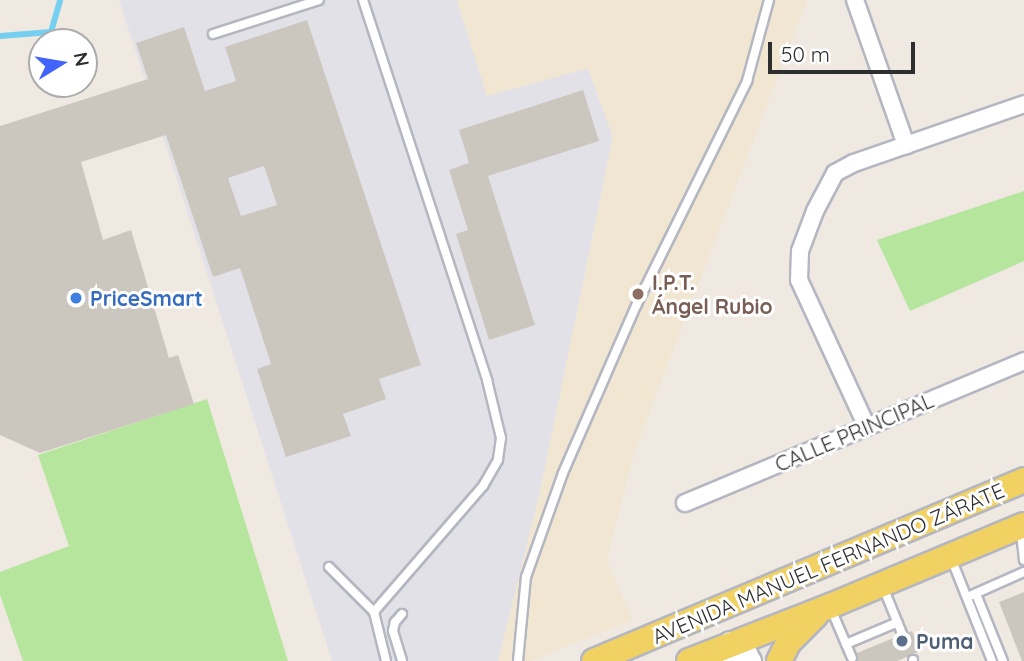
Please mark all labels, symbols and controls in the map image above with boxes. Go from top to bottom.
north arrow [28,28,98,98]
scale bar [772,28,919,72]
text: 50 m [781,41,830,67]
text: N [69,50,95,69]
place label: I.P.T. Ángel Rubio [652,269,773,319]
place label: PriceSmart [90,285,203,311]
marker: I.P.T. Ángel Rubio [630,286,646,302]
marker: PriceSmart [68,290,84,306]
street label: CALLE PRINCIPAL [771,387,937,477]
street label: AVENIDA MANUEL FERNANDO ZÁRATE [648,477,1008,649]
place label: Puma [916,628,973,654]
marker: Puma [894,633,910,649]

